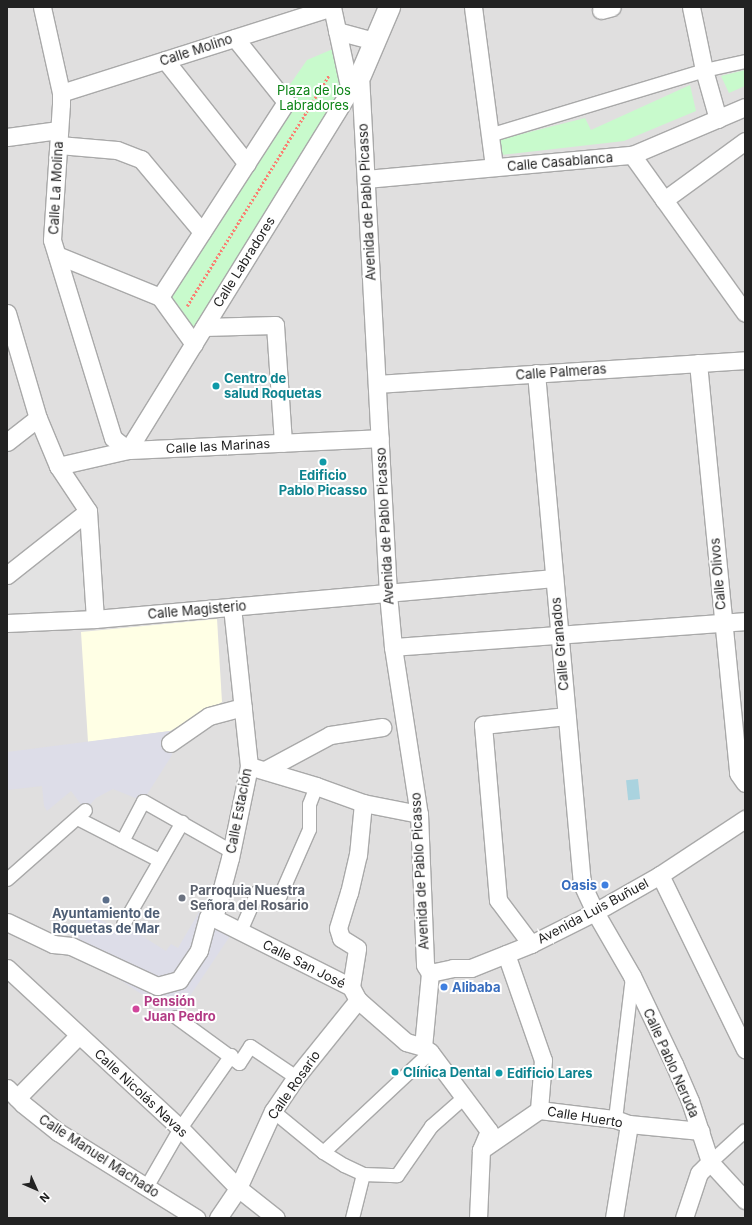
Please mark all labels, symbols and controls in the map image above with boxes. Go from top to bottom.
street label: Calle Molino [158,31,234,69]
park label: Plaza de los Labradores [277,83,351,114]
street label: Avenida de Pablo Picasso [355,123,379,281]
street label: Calle La Molina [46,141,66,235]
street label: Calle Casablanca [506,150,614,174]
street label: Calle Labradores [210,214,278,310]
street label: Calle Palmeras [515,361,607,383]
place label: Centro de salud Roquetas [224,371,322,402]
marker: Centro de salud Roquetas [211,381,221,391]
street label: Calle las Marinas [165,435,271,457]
street label: Avenida de Pablo Picasso [373,447,397,605]
marker: Edificio Pablo Picasso [318,457,328,467]
place label: Edificio Pablo Picasso [279,468,367,499]
street label: Calle Olivos [707,537,729,611]
street label: Calle Granados [548,597,572,691]
street label: Calle Magisterio [147,598,247,622]
street label: Calle Estación [223,767,255,855]
street label: Avenida de Pablo Picasso [408,792,432,950]
street label: Avenida Luis Buñuel [535,875,651,947]
place label: Oasis [561,877,597,893]
marker: Oasis [600,880,610,890]
place label: Parroquia Nuestra Señora del Rosario [190,883,309,914]
marker: Parroquia Nuestra Señora del Rosario [177,893,187,903]
marker: Ayuntamiento de Roquetas de Mar [101,895,111,905]
place label: Ayuntamiento de Roquetas de Mar [52,906,160,937]
street label: Calle San José [260,936,348,992]
place label: Alibaba [452,979,500,995]
marker: Alibaba [439,982,449,992]
place label: Pensión Juan Pedro [144,994,216,1025]
marker: Pensión Juan Pedro [131,1004,141,1014]
street label: Calle Pablo Neruda [640,1006,702,1120]
street label: Calle Nicolás Navas [91,1046,191,1140]
street label: Calle Rosario [265,1048,323,1122]
place label: Clínica Dental [403,1064,491,1080]
place label: Edificio Lares [507,1065,593,1081]
marker: Clínica Dental [390,1067,400,1077]
marker: Edificio Lares [494,1068,504,1078]
street label: Calle Huerto [546,1103,624,1131]
street label: Calle Manuel Machado [36,1111,162,1201]
north arrow [16,1169,56,1209]
text: N [37,1190,52,1205]

